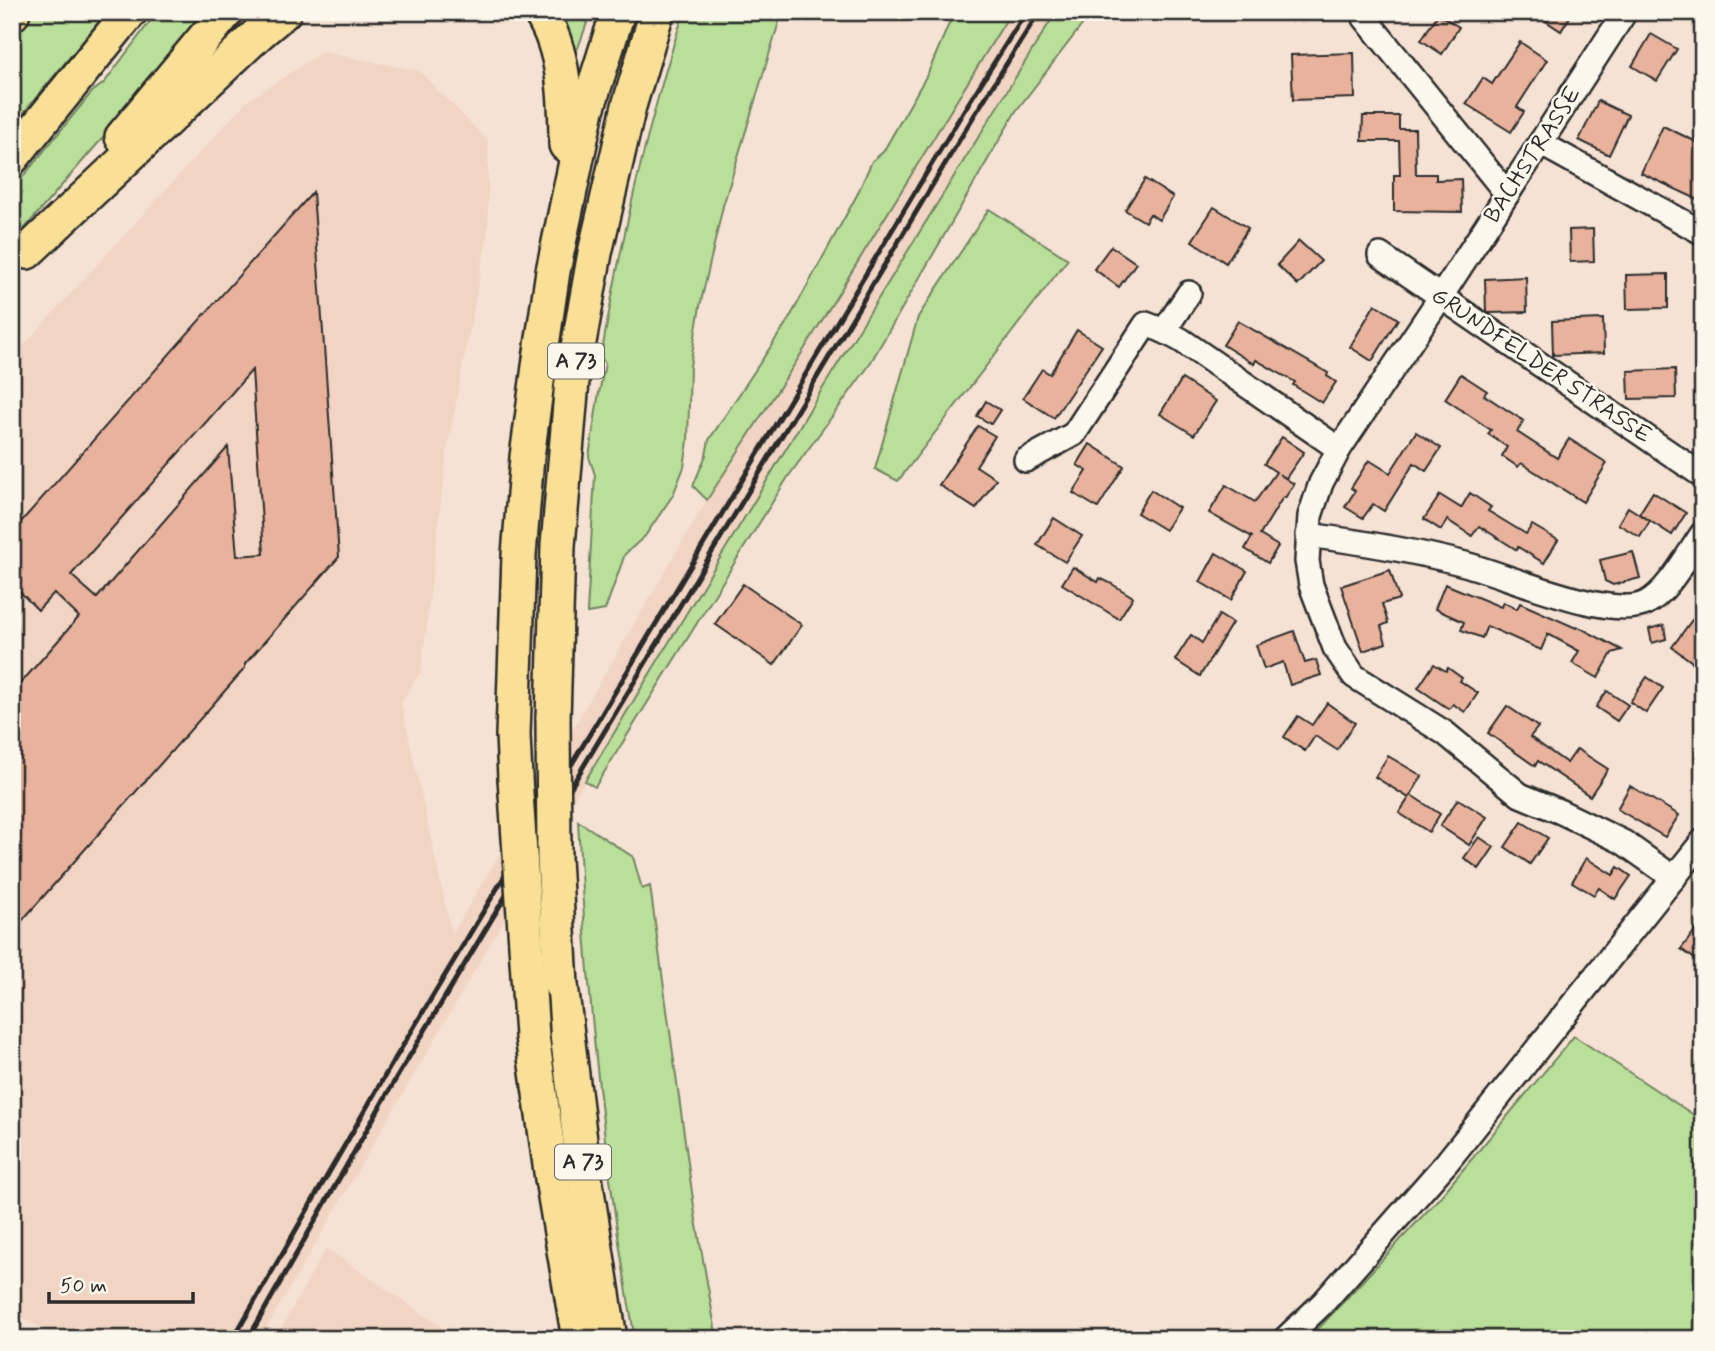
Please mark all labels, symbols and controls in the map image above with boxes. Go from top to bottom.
street label: BACHSTRASSE [1478,81,1588,229]
street label: GRUNDFELDER STRASSE [1425,281,1657,451]
road number: A 73 [548,344,604,378]
road number: A 73 [555,1144,611,1180]
scale bar [49,1260,192,1304]
text: 50 m [60,1272,107,1300]

